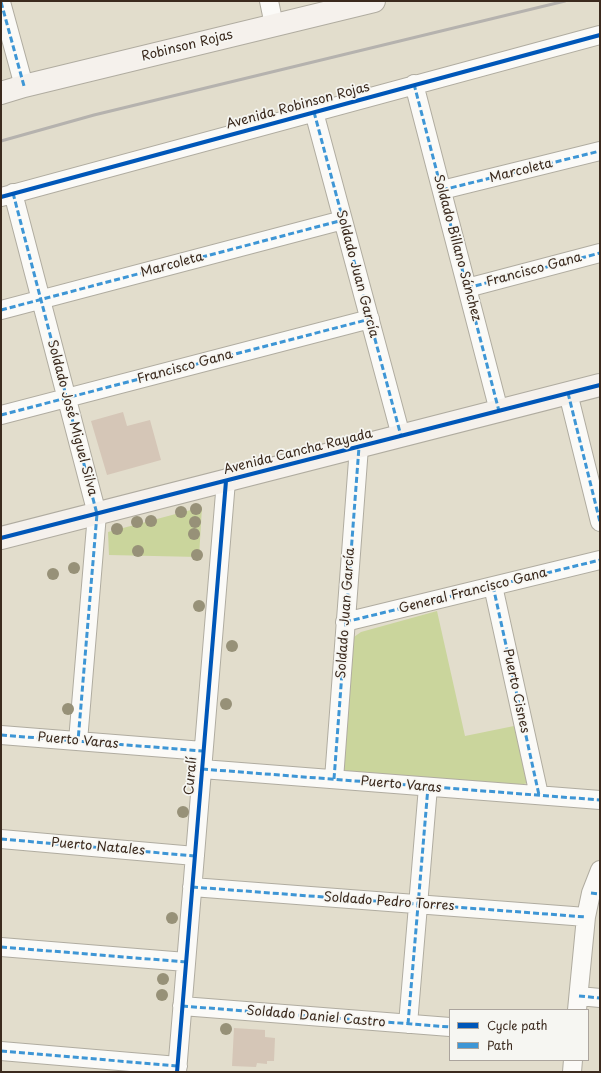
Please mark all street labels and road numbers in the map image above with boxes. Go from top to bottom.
street label: Robinson Rojas [140,27,234,65]
street label: Avenida Robinson Rojas [225,79,371,133]
street label: Marcoleta [488,156,554,186]
street label: Soldado Billano Sánchez [430,173,484,323]
street label: Soldado Juan García [332,209,382,339]
street label: Marcoleta [139,249,205,281]
street label: Francisco Gana [484,250,584,290]
street label: Soldado José Miguel Silva [44,338,100,498]
street label: Francisco Gana [135,347,235,387]
street label: Avenida Cancha Rayada [222,426,374,478]
street label: Soldado Juan García [334,547,358,679]
street label: General Francisco Gana [397,565,549,617]
street label: Puerto Cisnes [499,647,533,735]
street label: Puerto Varas [37,730,119,752]
street label: Curalí [182,756,200,796]
street label: Puerto Varas [360,774,442,796]
street label: Puerto Natales [50,835,146,859]
street label: Soldado Pedro Torres [323,890,455,914]
street label: Soldado Daniel Castro [246,1003,386,1031]

